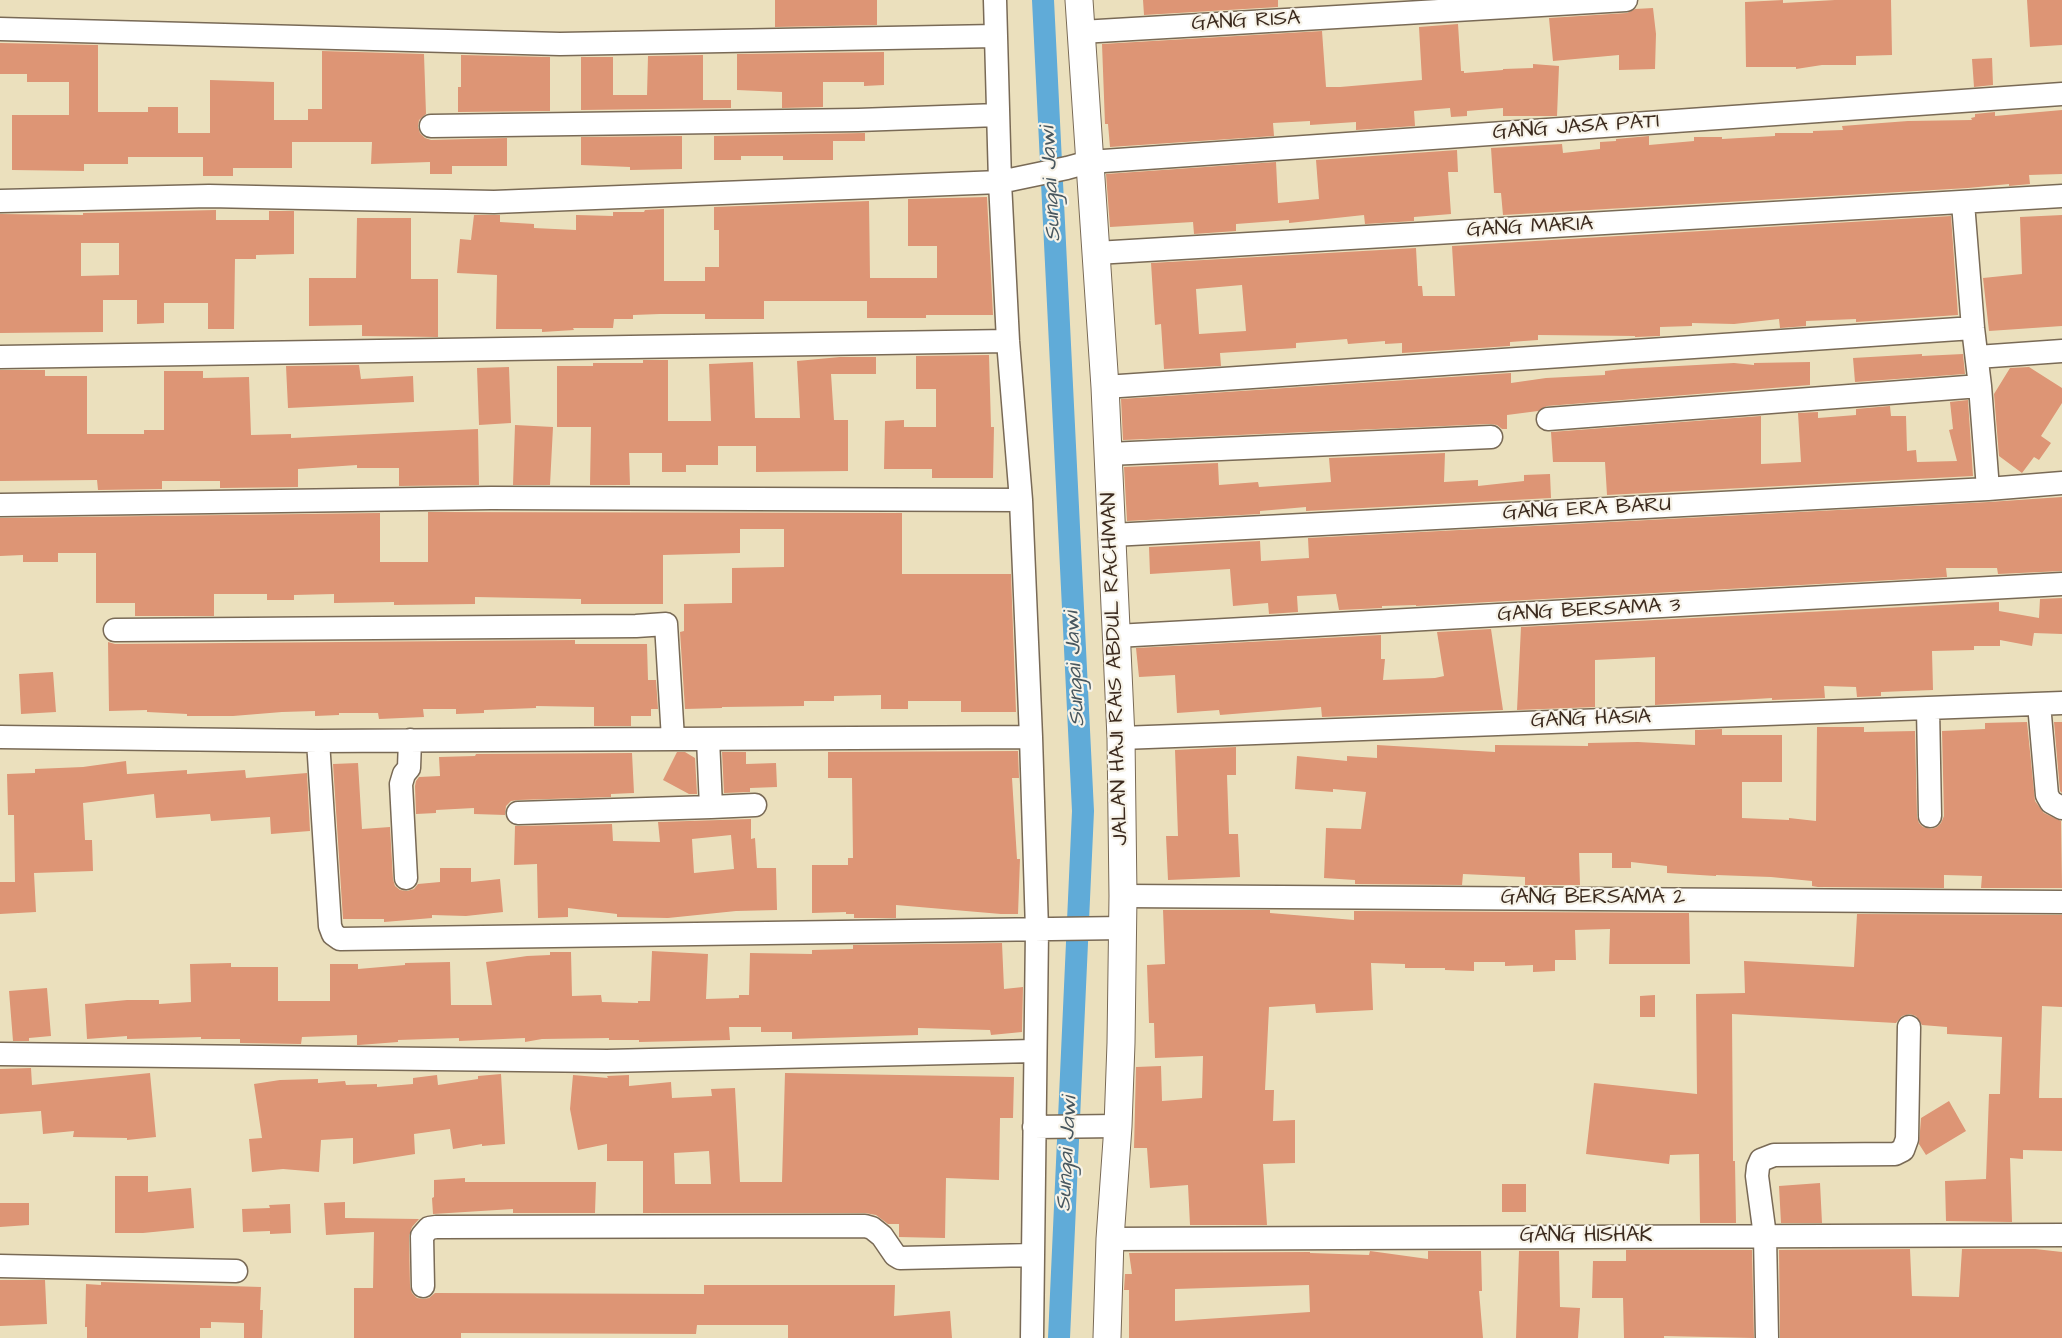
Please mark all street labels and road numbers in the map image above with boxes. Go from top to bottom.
street label: GANG RISA [1191,7,1301,37]
street label: GANG JASA PATI [1492,110,1660,146]
street label: GANG MARIA [1466,212,1594,244]
street label: JALAN HAJI RAIS ABDUL RACHMAN [1097,492,1135,846]
street label: GANG ERA BARU [1502,493,1672,527]
street label: GANG BERSAMA 3 [1497,594,1681,628]
street label: GANG HASIA [1530,705,1652,735]
street label: GANG BERSAMA 2 [1501,886,1685,912]
street label: GANG HISHAK [1520,1224,1652,1250]

